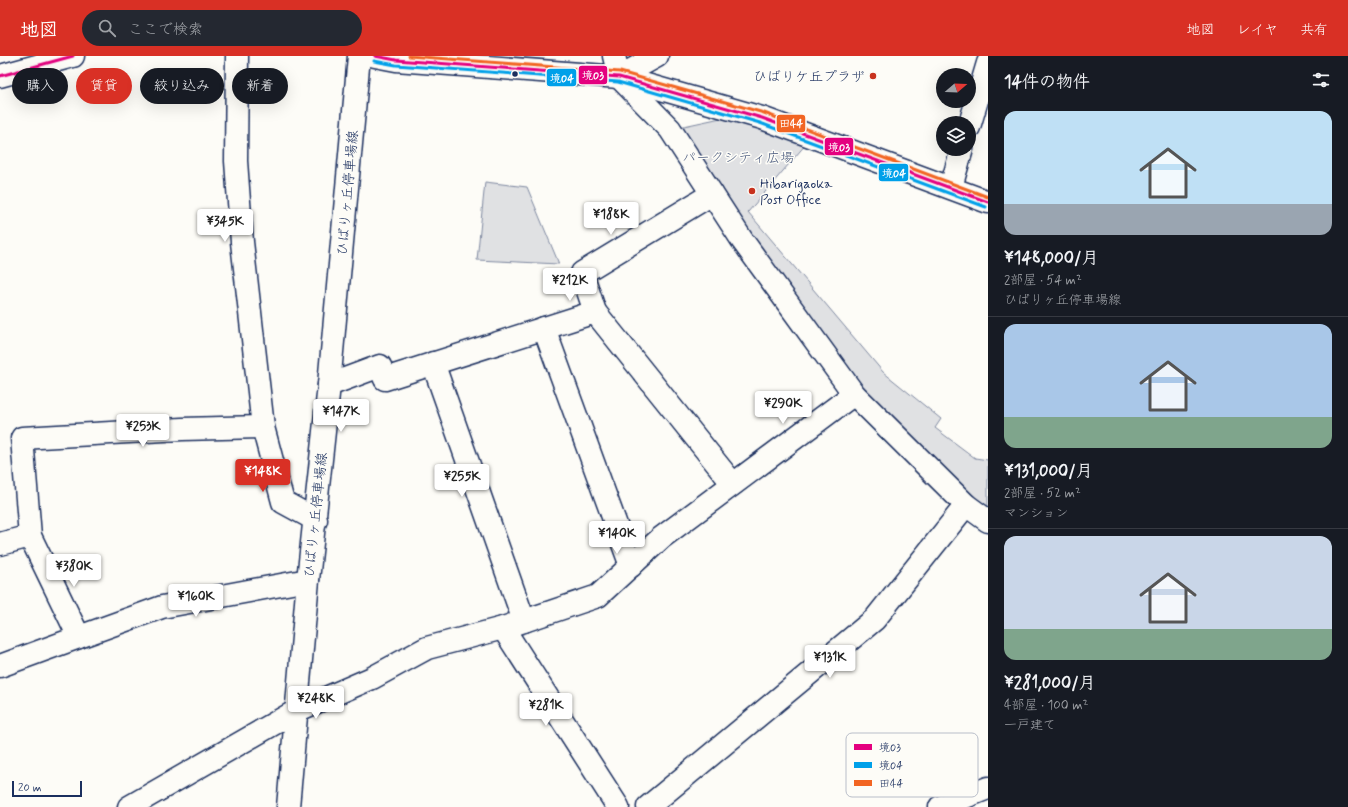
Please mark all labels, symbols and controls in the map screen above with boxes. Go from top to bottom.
search box [82,10,362,46]
icon: search [96,17,118,39]
text: 地図 [20,18,58,43]
text: ここで検索 [128,20,203,40]
text: 地図 [1187,21,1215,39]
text: レイヤ [1237,21,1278,39]
text: 共有 [1300,21,1328,39]
line badge: 境03 [578,65,608,85]
chip: 購入 [12,68,68,104]
chip: 賃貸 [76,68,132,104]
chip: 絞り込み [140,68,224,104]
chip: 新着 [232,68,288,104]
line badge: 境04 [546,68,577,87]
place label: ひばりケ丘プラザ [753,68,865,86]
north arrow [936,68,976,108]
map controls [936,68,976,156]
unlabelled marker [510,69,520,79]
text: 境03 [582,69,604,83]
icon: filters [1310,69,1332,91]
marker: ひばりケ丘プラザ [868,71,878,81]
text: 14件の物件 [1004,71,1090,93]
text: 境04 [550,72,574,86]
line badge: 田44 [776,114,806,133]
button: layers [936,116,976,156]
text: 田44 [779,117,803,131]
street label: ひばりヶ丘停車場線 [334,130,362,257]
line badge: 境03 [824,137,854,156]
icon: home [1132,137,1204,209]
text: 境03 [828,141,850,155]
park label: パークシティ広場 [682,149,794,167]
line badge: 境04 [878,163,909,182]
text: 境04 [882,167,906,181]
place label: Hibarigaoka Post Office [760,175,833,209]
marker: Hibarigaoka Post Office [747,186,757,196]
pin: ¥188K [583,202,639,236]
text: ¥188K [593,206,629,223]
pin: ¥345K [197,209,253,243]
text: ¥345K [206,213,244,230]
text: ¥148,000/月 [1004,247,1098,269]
pin: ¥212K [542,268,598,302]
text: ¥212K [552,272,588,289]
text: 2部屋 · 54 m² [1004,272,1082,289]
text: ひばりヶ丘停車場線 [1004,292,1121,309]
icon: home [1132,350,1204,422]
pin: ¥290K [755,391,811,425]
text: ¥290K [764,395,802,412]
pin: ¥147K [313,399,369,433]
text: ¥147K [322,403,360,420]
pin: ¥253K [115,414,171,448]
text: ¥253K [125,418,161,435]
street label: ひばりヶ丘停車場線 [300,452,332,579]
pin: ¥148K [235,459,291,493]
text: ¥131,000/月 [1004,460,1093,482]
text: ¥148K [244,463,282,480]
pin: ¥255K [434,464,490,498]
text: ¥255K [443,468,481,485]
text: 2部屋 · 52 m² [1004,485,1081,502]
text: マンション [1004,505,1068,522]
pin: ¥140K [589,521,645,555]
text: ¥140K [598,525,636,542]
pin: ¥380K [46,554,102,588]
text: ¥380K [55,558,93,575]
icon: home [1132,562,1204,634]
pin: ¥160K [168,584,224,618]
text: ¥160K [177,588,215,605]
pin: ¥131K [802,645,858,679]
text: ¥131K [813,649,847,666]
text: ¥281,000/月 [1004,672,1096,694]
pin: ¥248K [288,686,344,720]
text: ¥248K [297,690,335,707]
pin: ¥281K [518,693,574,727]
text: ¥281K [528,697,564,714]
text: 4部屋 · 100 m² [1004,697,1088,714]
text: 一戸建て [1004,717,1056,734]
legend [846,733,978,797]
text: 境03 [879,741,901,755]
text: 境04 [879,759,903,773]
text: 田44 [879,777,903,791]
scale bar [12,779,82,798]
text: 20 m [18,781,41,795]

